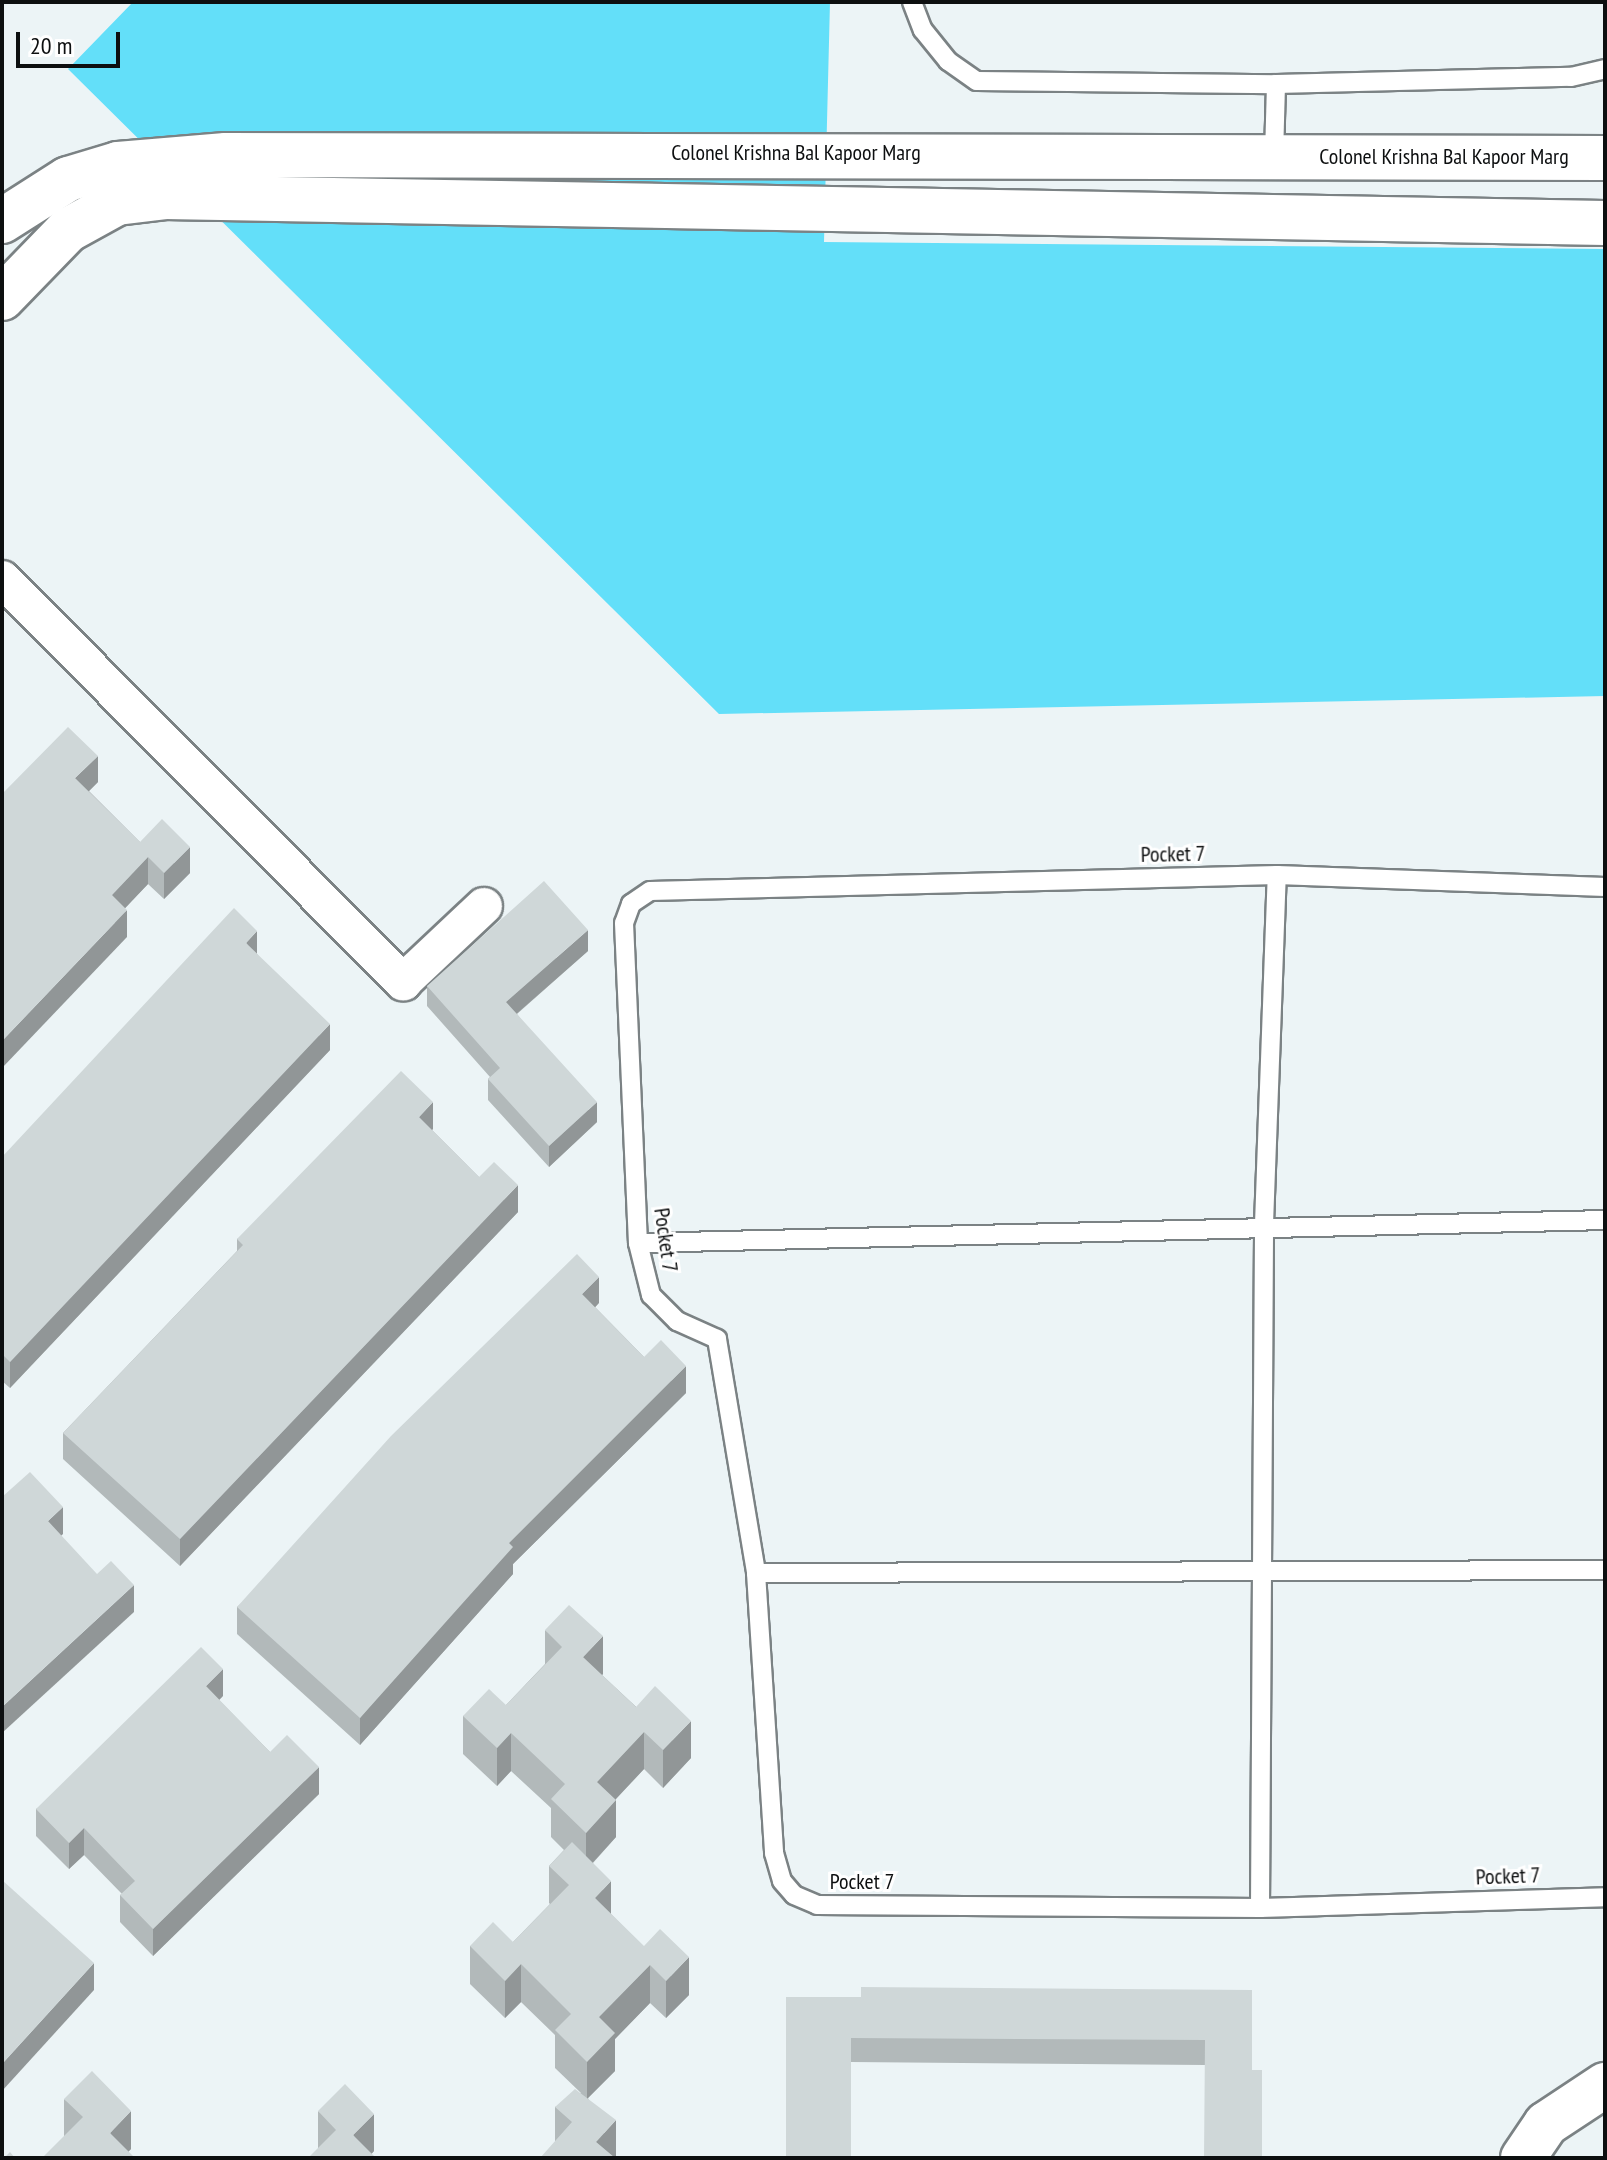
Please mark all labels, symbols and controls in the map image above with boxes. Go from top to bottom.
scale bar [20,16,124,66]
text: 20 m [30,30,72,61]
street label: Colonel Krishna Bal Kapoor Marg [671,140,921,166]
street label: Colonel Krishna Bal Kapoor Marg [1319,144,1569,170]
street label: Pocket 7 [1140,840,1206,868]
street label: Pocket 7 [648,1206,684,1274]
street label: Pocket 7 [1475,1862,1541,1890]
street label: Pocket 7 [830,1869,894,1895]

